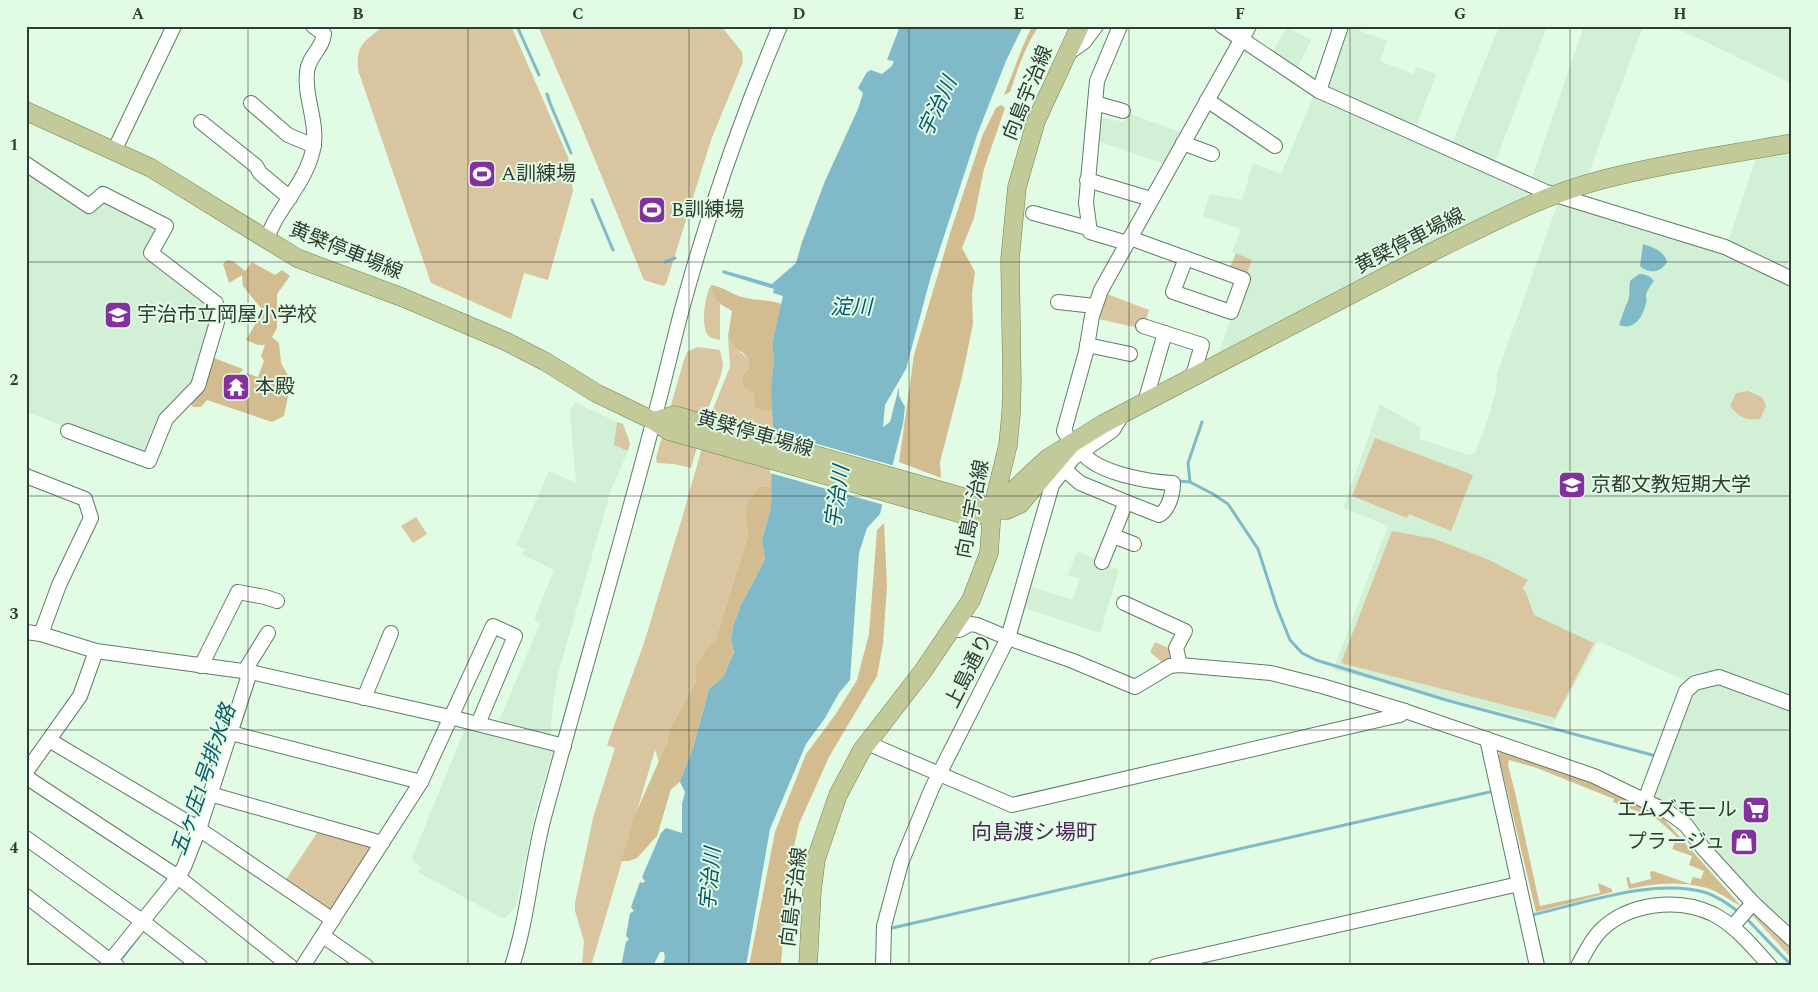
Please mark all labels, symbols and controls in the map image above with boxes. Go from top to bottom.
text: A [132,2,145,26]
text: B [352,2,364,26]
text: C [572,2,584,26]
text: D [793,2,806,26]
text: E [1014,2,1024,26]
text: F [1235,2,1245,26]
text: G [1454,2,1466,26]
text: H [1673,2,1687,26]
street label: 向島宇治線 [995,41,1061,145]
water label: 宇治川 [910,70,967,142]
text: 1 [10,133,18,157]
sports icon: A訓練場 [467,159,497,189]
place label: A訓練場 [501,159,576,189]
sports icon: B訓練場 [637,195,667,225]
place label: B訓練場 [671,195,744,225]
street label: 黄檗停車場線 [1350,200,1470,282]
street label: 黄檗停車場線 [285,215,407,287]
water label: 淀川 [830,292,874,324]
school or university icon: 宇治市立岡屋小学校 [103,300,133,330]
place label: 宇治市立岡屋小学校 [137,300,317,330]
text: 2 [10,368,19,392]
temple icon: 本殿 [221,372,251,402]
place label: 本殿 [255,372,295,402]
street label: 黄檗停車場線 [693,403,817,465]
street label: 向島宇治線 [949,457,997,561]
water label: 宇治川 [818,462,859,530]
school or university icon: 京都文教短期大学 [1557,470,1587,500]
place label: 京都文教短期大学 [1591,470,1751,500]
text: 3 [10,602,19,626]
street label: 上島通り [937,629,1001,713]
water label: 五ヶ庄1号排水路 [163,698,245,860]
place label: エムズモール [1617,795,1737,825]
supermarket icon: エムズモール [1741,795,1771,825]
district label: 向島渡シ場町 [971,817,1097,849]
place label: プラージュ [1627,827,1725,857]
shop icon: プラージュ [1729,827,1759,857]
text: 4 [10,836,19,860]
water label: 宇治川 [692,844,730,912]
street label: 向島宇治線 [773,846,815,948]

